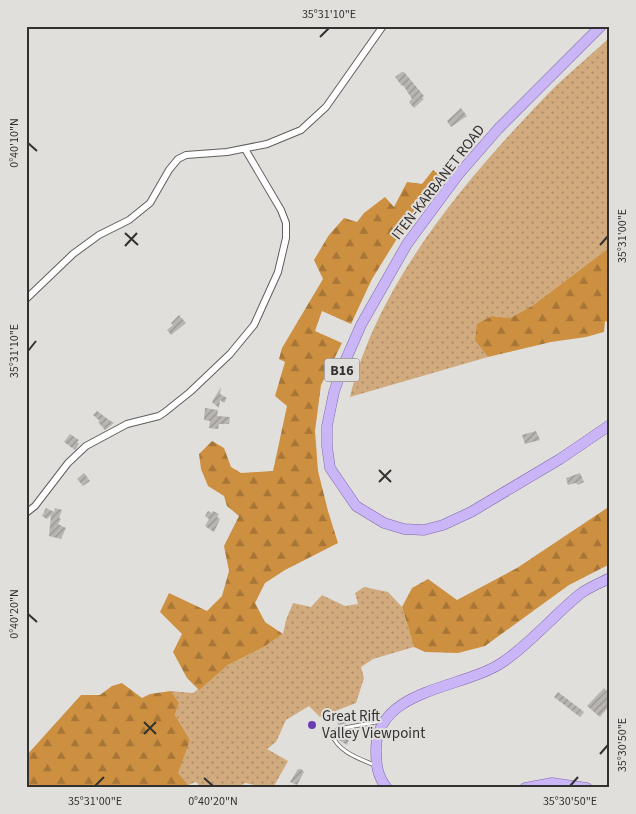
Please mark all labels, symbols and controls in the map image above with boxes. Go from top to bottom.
text: 35°31'10"E [302,6,356,23]
text: 0°40'10"N [6,118,23,168]
street label: ITEN-KARBANET ROAD [387,120,490,244]
text: 35°31'00"E [614,209,631,263]
text: 35°31'10"E [6,324,23,378]
road number: B16 [324,358,360,382]
text: 0°40'20"N [6,589,23,639]
place label: Great Rift Valley Viewpoint [322,706,425,744]
text: 35°30'50"E [614,718,631,772]
marker: Great Rift Valley Viewpoint [306,719,318,731]
text: 35°31'00"E [68,793,122,810]
text: 0°40'20"N [188,793,238,810]
text: 35°30'50"E [543,793,597,810]

